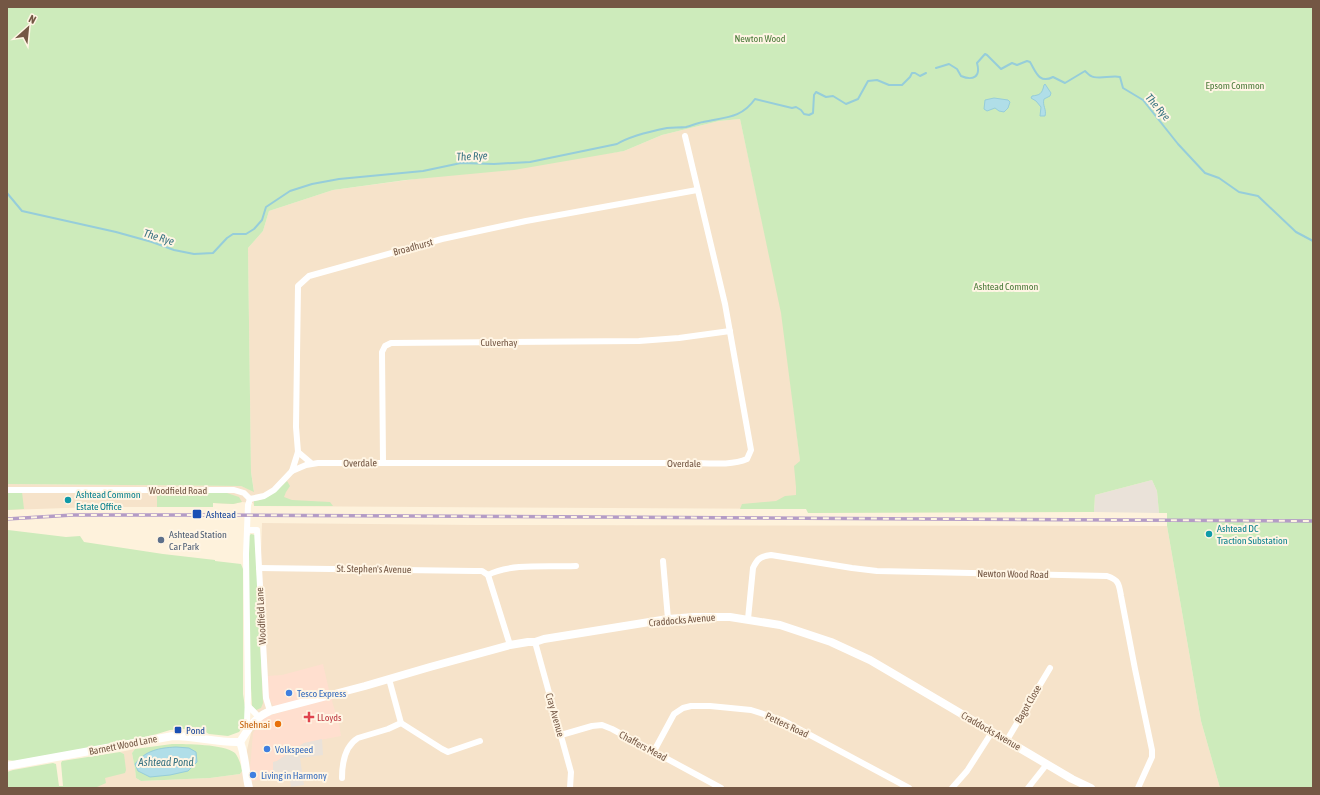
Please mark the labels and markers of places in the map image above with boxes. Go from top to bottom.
place label: Ashtead Common Estate Office [76,489,141,512]
marker: Ashtead Common Estate Office [63,495,73,505]
marker: Ashtead [191,508,203,520]
place label: Ashtead [206,509,236,520]
place label: Ashtead DC Traction Substation [1217,523,1288,546]
place label: Ashtead Station Car Park [169,529,227,552]
marker: Ashtead DC Traction Substation [1204,529,1214,539]
marker: Ashtead Station Car Park [156,535,166,545]
marker: Tesco Express [284,688,294,698]
place label: Tesco Express [297,688,347,699]
marker: LLoyds [304,712,314,722]
place label: LLoyds [317,712,342,723]
place label: Shehnai [240,719,270,730]
marker: Shehnai [273,719,283,729]
marker: Pond [173,725,183,735]
place label: Pond [186,725,205,736]
marker: Volkspeed [262,744,272,754]
place label: Volkspeed [275,744,314,755]
marker: Living in Harmony [248,770,258,780]
place label: Living in Harmony [261,770,327,781]

